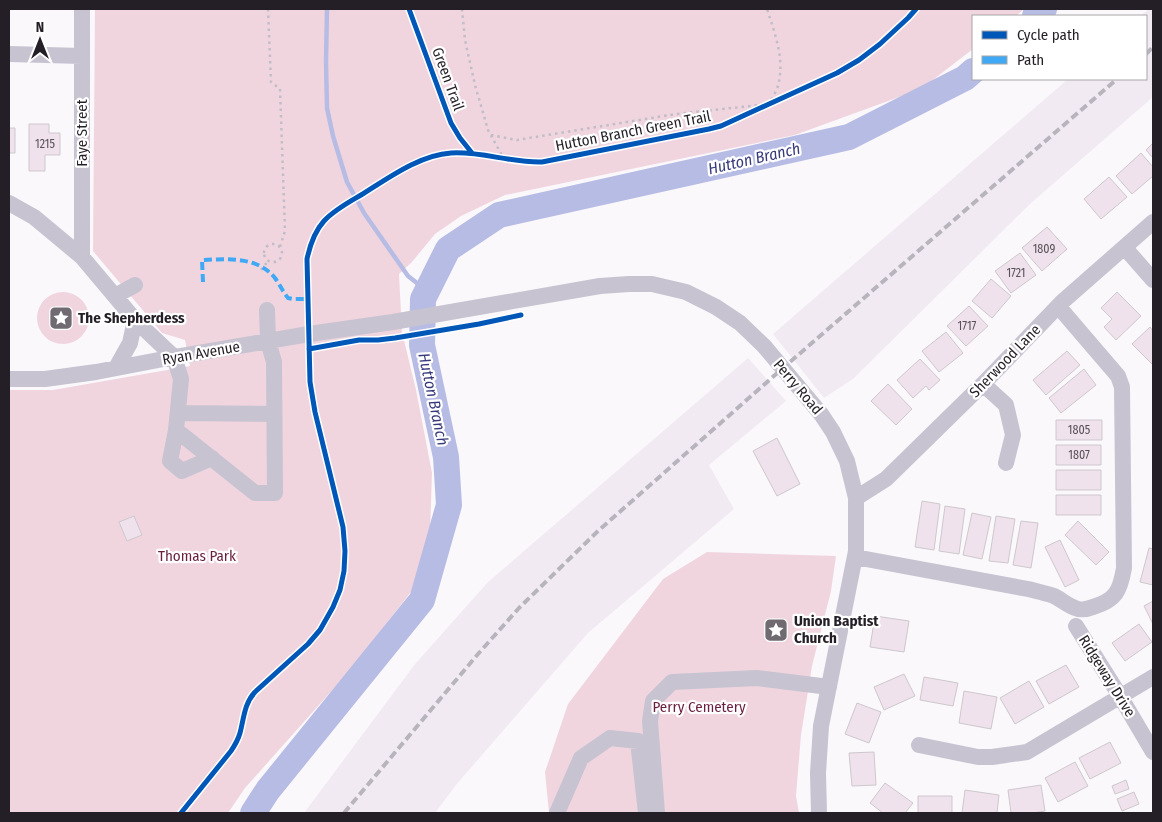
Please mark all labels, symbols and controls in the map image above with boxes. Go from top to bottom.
north arrow [15,15,65,65]
legend [972,15,1147,80]
text: N [36,19,44,36]
text: Cycle path [1017,26,1080,44]
street label: Green Trail [428,45,468,113]
text: Path [1017,51,1044,69]
street label: Faye Street [73,99,91,167]
street label: Hutton Branch Green Trail [554,107,712,155]
house number: 1215 [35,137,55,151]
water label: Hutton Branch [706,139,802,178]
house number: 1809 [1033,242,1056,256]
house number: 1721 [1006,266,1026,280]
place icon: The Shepherdess [48,305,74,331]
place label: The Shepherdess [78,309,185,327]
house number: 1717 [958,319,977,333]
street label: Sherwood Lane [966,321,1044,401]
street label: Ryan Avenue [161,337,241,369]
water label: Hutton Branch [414,351,453,447]
street label: Perry Road [770,356,826,418]
house number: 1805 [1068,423,1091,437]
house number: 1807 [1068,448,1090,462]
park label: Thomas Park [158,547,236,565]
place label: Union Baptist Church [794,612,879,647]
place icon: Union Baptist Church [763,617,789,643]
street label: Ridgeway Drive [1075,632,1139,720]
park label: Perry Cemetery [652,698,746,716]

